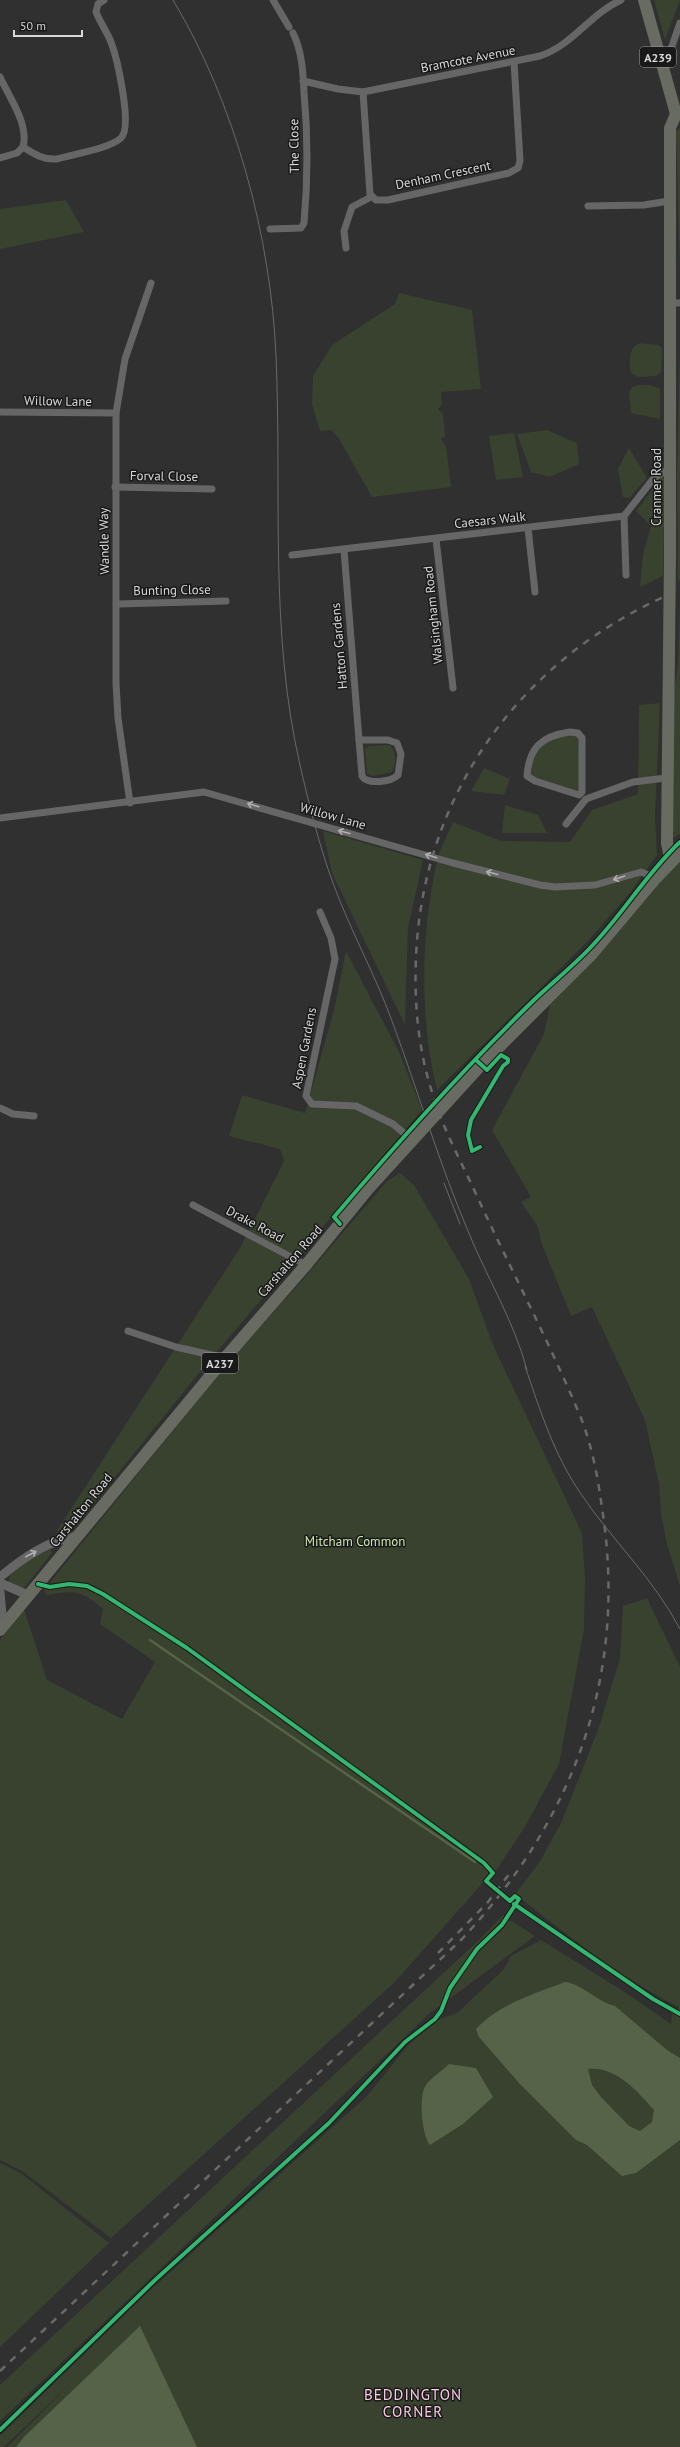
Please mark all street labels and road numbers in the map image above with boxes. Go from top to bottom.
street label: Bramcote Avenue [419,41,517,77]
road number: A239 [640,47,676,67]
street label: The Close [285,119,303,173]
street label: Denham Crescent [394,156,493,193]
street label: Willow Lane [24,392,92,410]
street label: Cranmer Road [648,448,665,526]
street label: Forval Close [130,467,198,485]
street label: Wandle Way [95,507,113,575]
street label: Caesars Walk [453,508,527,532]
street label: Walsingham Road [419,565,447,665]
street label: Bunting Close [133,581,211,599]
street label: Hatton Gardens [327,602,351,690]
street label: Willow Lane [298,798,368,834]
street label: Aspen Gardens [288,1006,320,1090]
street label: Drake Road [223,1202,287,1246]
street label: Carshalton Road [254,1221,326,1301]
road number: A237 [202,1353,238,1373]
street label: Carshalton Road [46,1470,116,1550]

